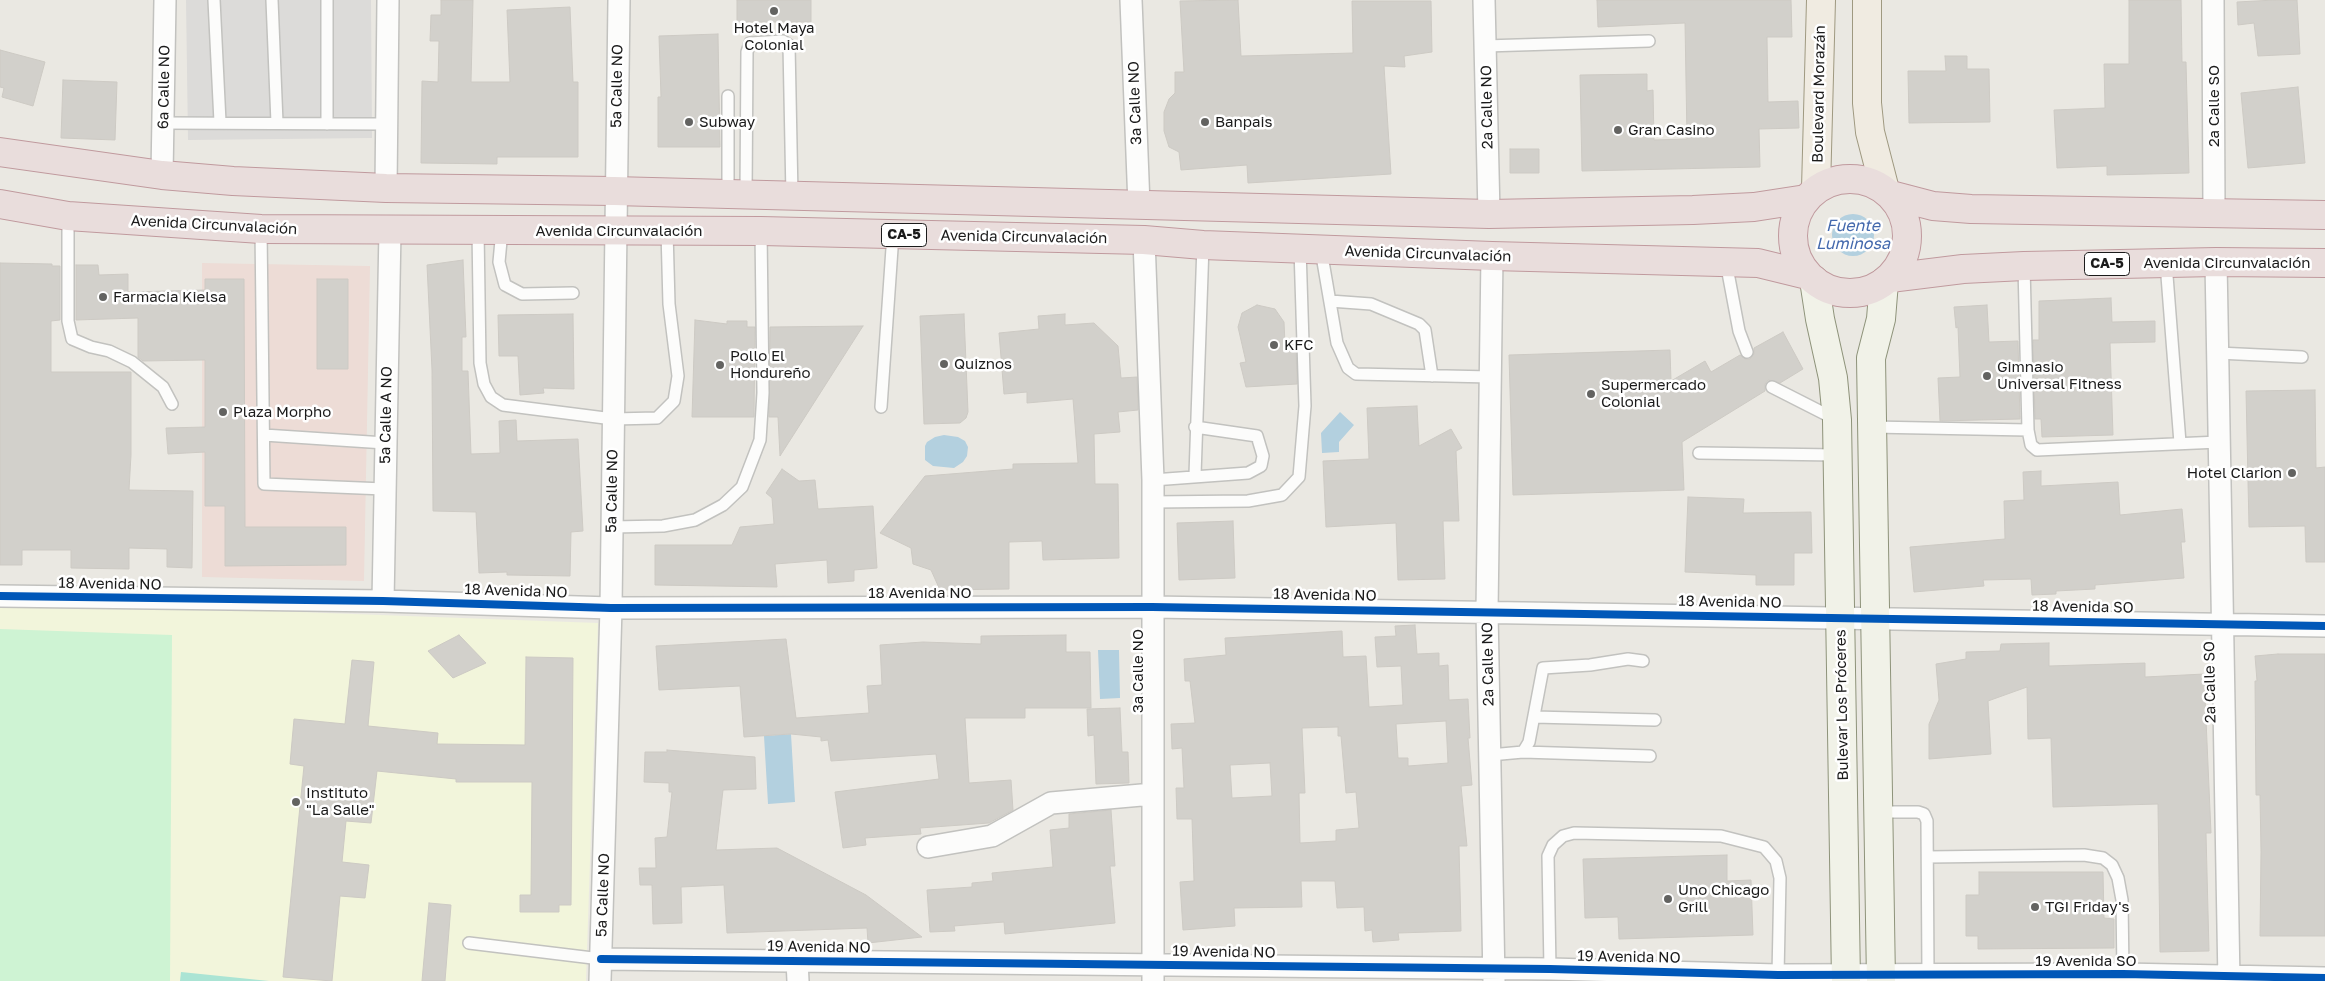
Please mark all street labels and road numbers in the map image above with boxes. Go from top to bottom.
street label: Boulevard Morazán [1809,25,1829,163]
street label: 5a Calle NO [607,44,627,128]
street label: 6a Calle NO [154,45,174,129]
street label: 3a Calle NO [1125,61,1145,145]
street label: 2a Calle NO [1477,65,1497,149]
street label: 2a Calle SO [2205,65,2223,147]
street label: Avenida Circunvalación [130,212,298,238]
street label: Avenida Circunvalación [536,222,702,240]
road number: CA-5 [882,224,926,246]
street label: Avenida Circunvalación [940,227,1108,247]
street label: Avenida Circunvalación [1344,242,1512,266]
road number: CA-5 [2084,252,2130,276]
street label: Avenida Circunvalación [2144,254,2310,272]
street label: 5a Calle A NO [376,366,396,464]
street label: 5a Calle NO [602,449,622,533]
street label: 18 Avenida NO [58,574,162,594]
street label: 18 Avenida NO [464,580,568,602]
street label: 18 Avenida NO [868,584,972,602]
street label: 18 Avenida NO [1273,585,1377,605]
street label: 18 Avenida NO [1678,592,1782,612]
street label: 18 Avenida SO [2032,597,2134,617]
street label: 2a Calle NO [1478,622,1498,706]
street label: 3a Calle NO [1129,629,1147,713]
street label: Bulevar Los Próceres [1832,629,1852,781]
street label: 2a Calle SO [2200,641,2220,723]
street label: 5a Calle NO [593,853,613,937]
street label: 19 Avenida NO [767,937,871,957]
street label: 19 Avenida NO [1172,942,1276,962]
street label: 19 Avenida NO [1577,947,1681,967]
street label: 19 Avenida SO [2035,952,2137,970]

